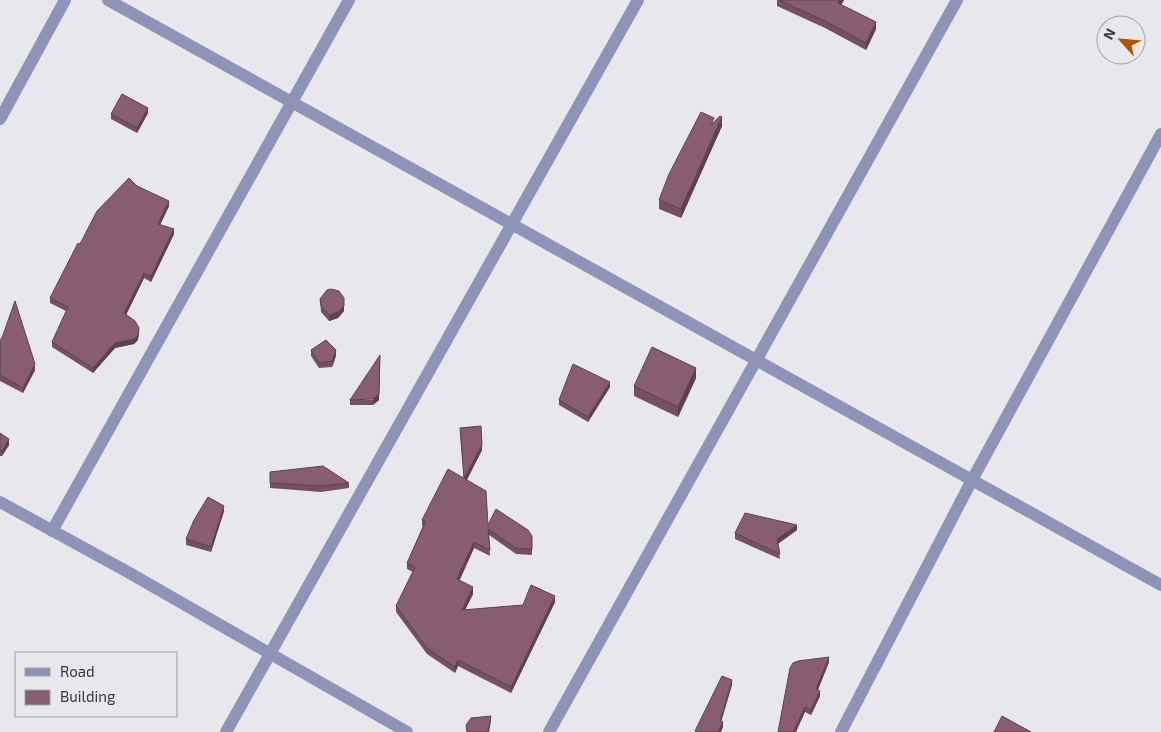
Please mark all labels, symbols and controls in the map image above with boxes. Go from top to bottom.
north arrow [1096,15,1146,65]
text: N [1099,26,1119,42]
legend [15,652,178,717]
text: Road [60,662,95,680]
text: Building [60,687,116,705]

